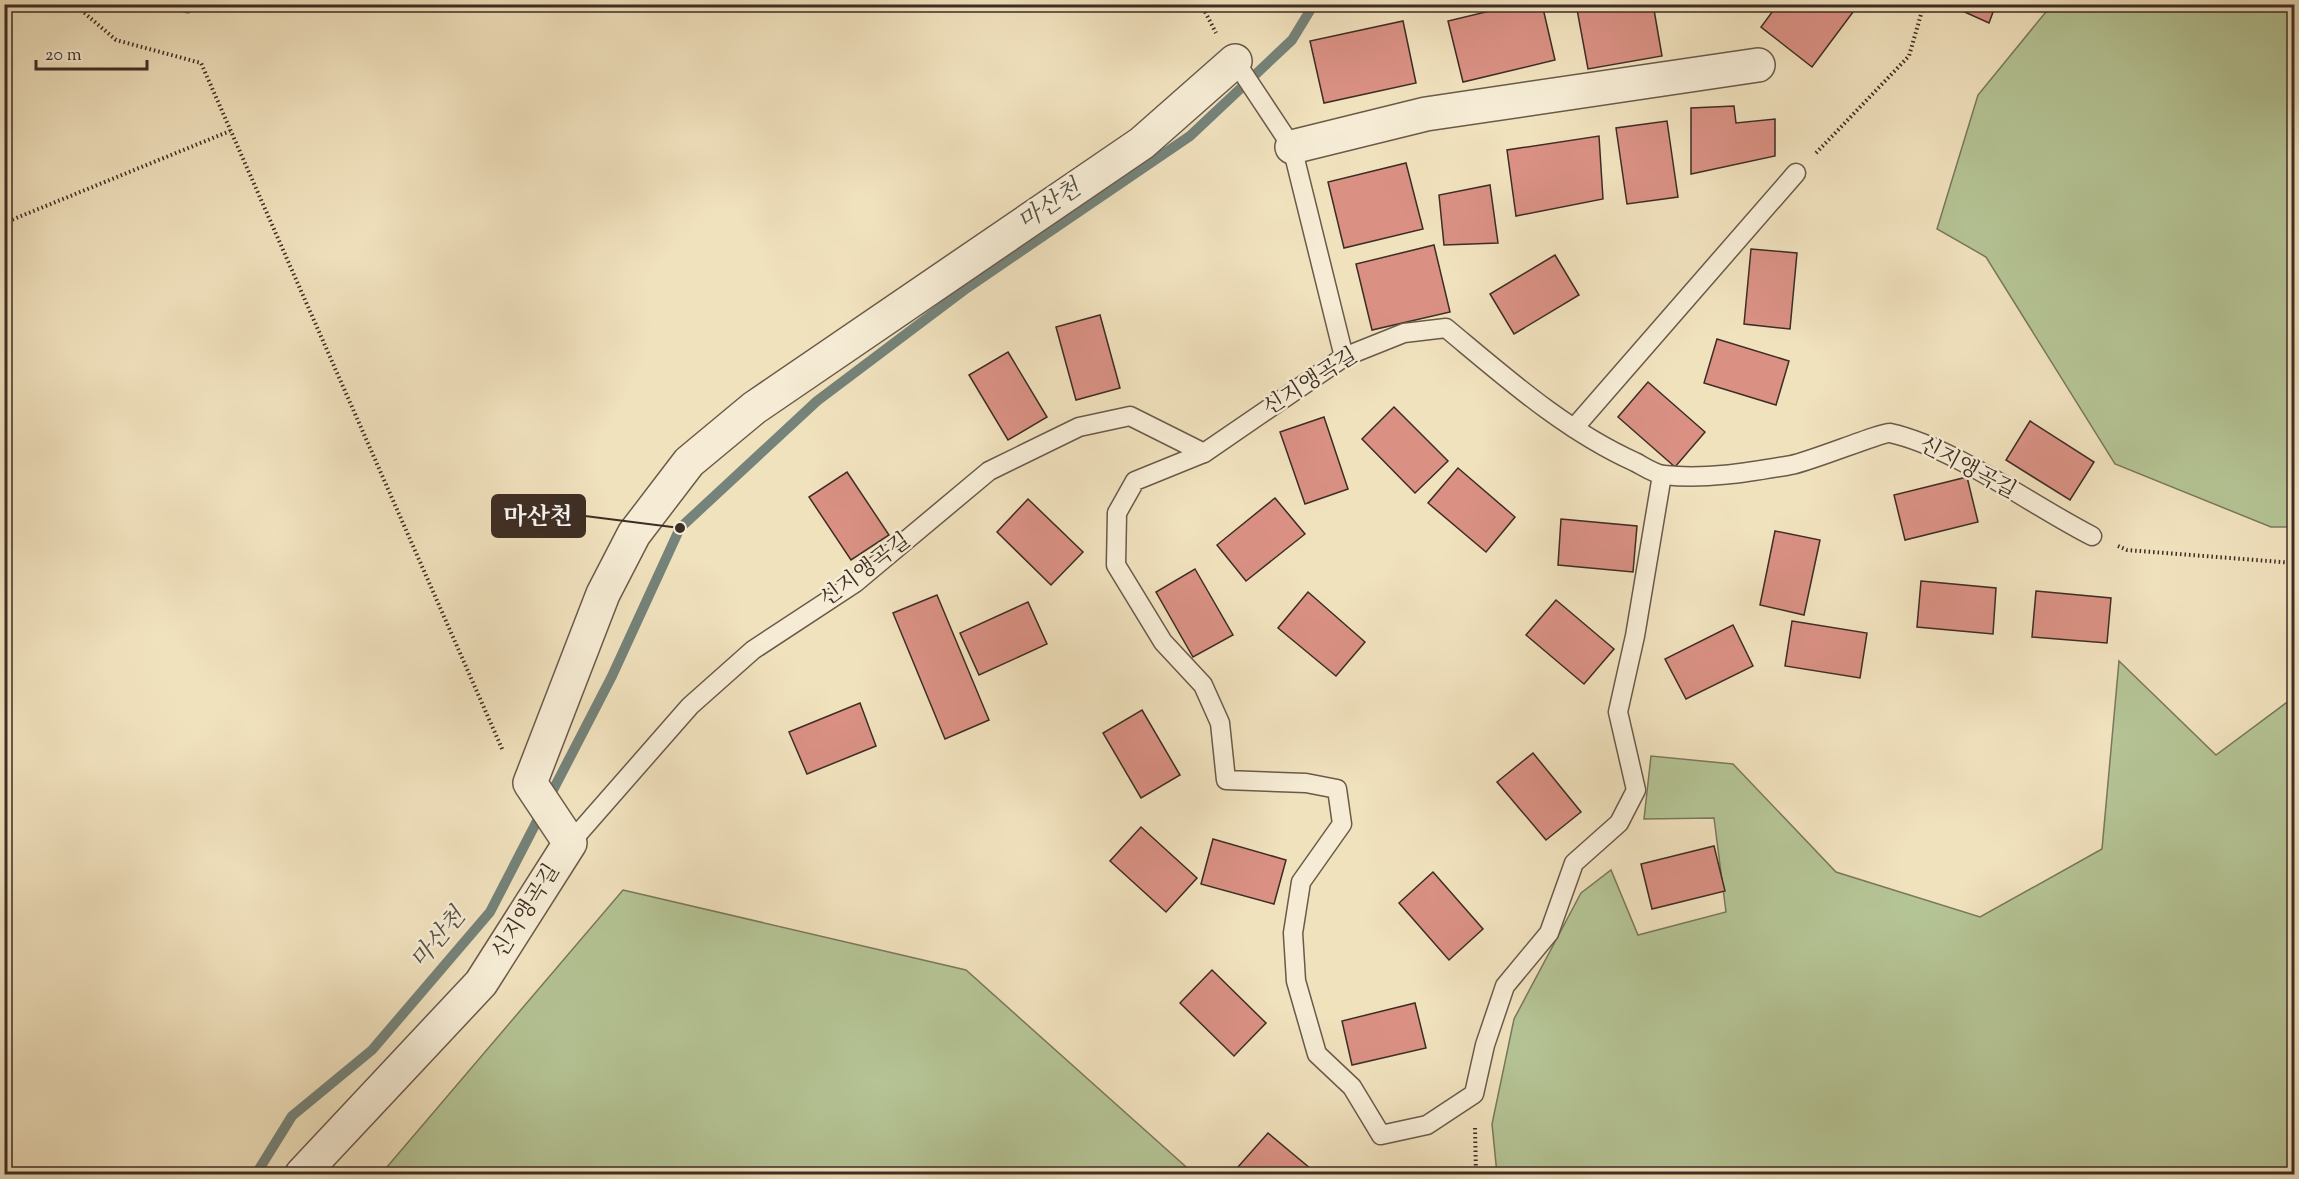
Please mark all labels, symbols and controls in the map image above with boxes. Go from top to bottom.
scale bar [36,33,147,71]
text: 20 m [45,43,82,69]
water label: 마산천 [1012,171,1090,240]
street label: 신지앵곡길 [1257,341,1365,425]
street label: 신지앵곡길 [1913,430,2021,508]
callout: 마산천 [492,495,585,537]
text: 마산천 [503,501,573,535]
street label: 신지앵곡길 [814,526,918,616]
street label: 신지앵곡길 [485,858,569,966]
water label: 마산천 [404,900,476,977]

